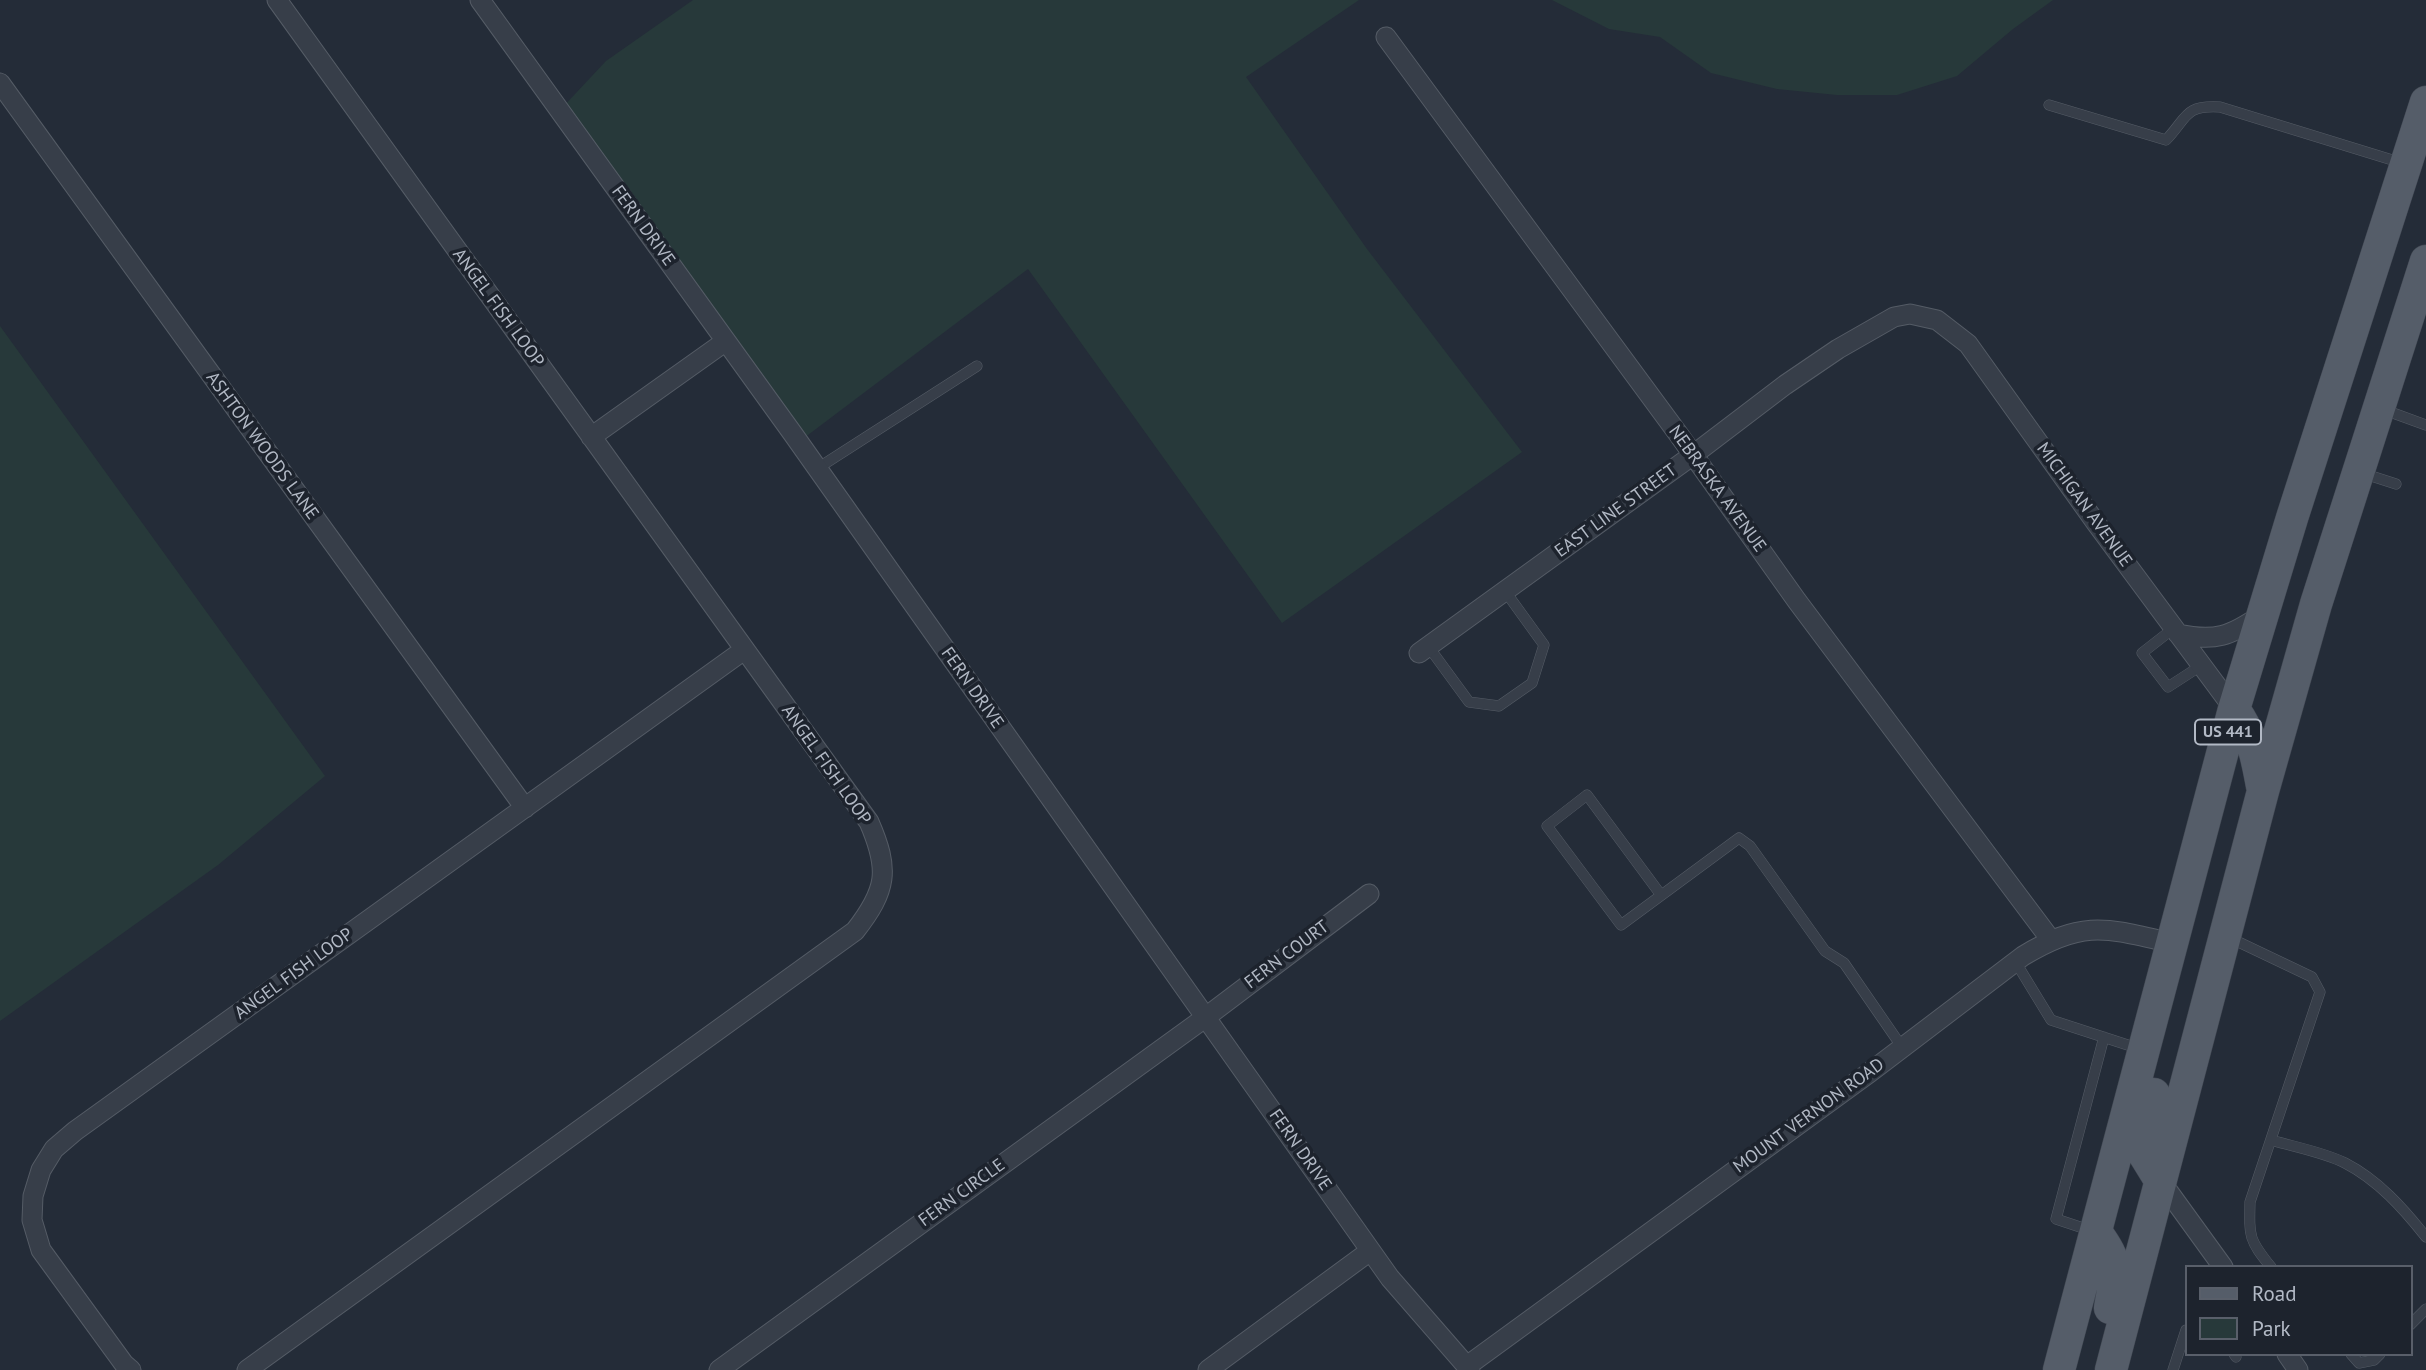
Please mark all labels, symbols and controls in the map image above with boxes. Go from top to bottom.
street label: FERN DRIVE [607,182,679,270]
street label: ANGEL FISH LOOP [448,245,548,371]
street label: ASHTON WOODS LANE [201,368,323,524]
street label: NEBRASKA AVENUE [1664,421,1770,557]
street label: MICHIGAN AVENUE [2032,439,2136,571]
street label: EAST LINE STREET [1551,460,1681,562]
street label: FERN DRIVE [936,643,1008,733]
street label: ANGEL FISH LOOP [777,701,875,829]
road number: US 441 [2195,720,2261,744]
street label: FERN COURT [1241,916,1333,994]
street label: ANGEL FISH LOOP [231,924,357,1024]
street label: MOUNT VERNON ROAD [1729,1054,1889,1178]
street label: FERN DRIVE [1264,1105,1336,1195]
street label: FERN CIRCLE [915,1155,1009,1231]
legend [2184,1265,2412,1356]
text: Road [2252,1280,2296,1307]
text: Park [2252,1315,2291,1342]

